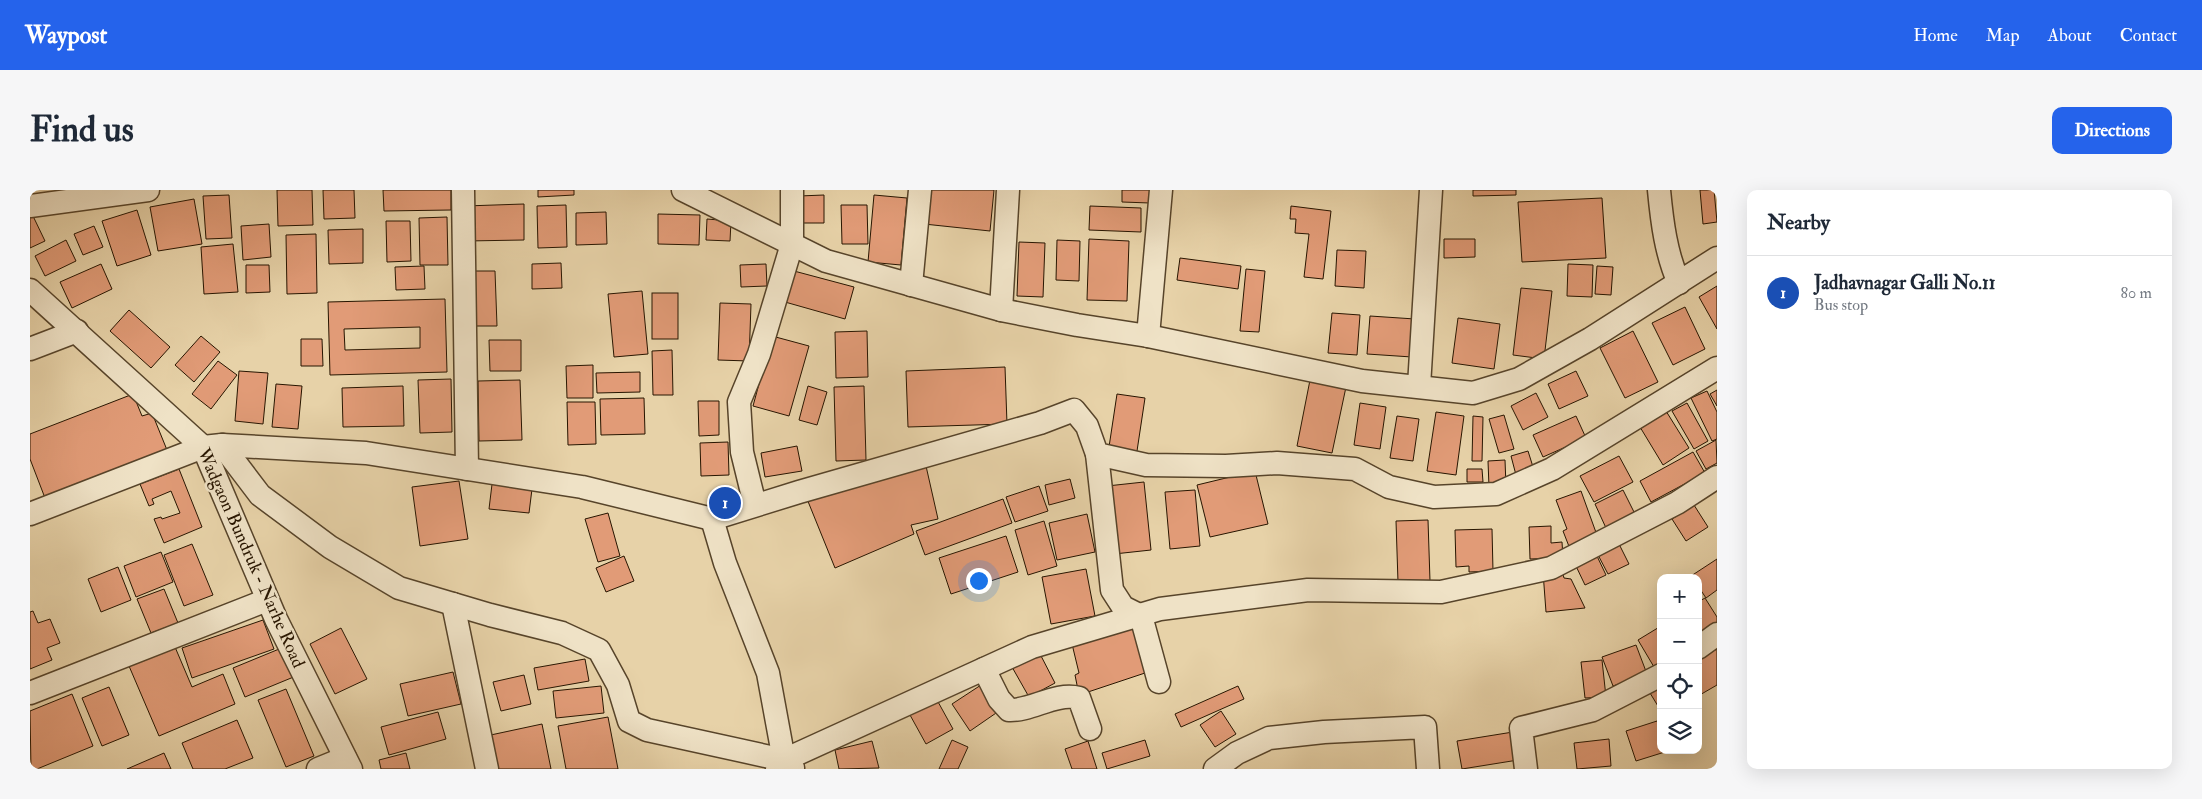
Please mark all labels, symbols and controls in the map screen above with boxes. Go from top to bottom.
text: Waypost [25,20,107,51]
text: Home [1913,24,1958,47]
text: Map [1986,24,2020,47]
text: About [2048,24,2092,47]
text: Contact [2120,24,2177,47]
button: Directions [2052,107,2172,154]
text: Find us [30,108,134,152]
text: Nearby [1767,209,1830,236]
text: Jadhavnagar Galli No.11 [1814,271,1996,295]
text: 1 [1780,283,1786,303]
text: 80 m [2121,283,2152,303]
text: Bus stop [1814,295,1868,315]
street label: Wadgaon Bundruk - Narhe Road [192,444,310,672]
pin: 1 [709,484,741,522]
your location [966,568,992,594]
map controls [1657,574,1702,754]
button: + [1657,574,1702,619]
button: − [1657,619,1702,664]
button: locate [1657,664,1702,709]
button: layers [1657,709,1702,754]

